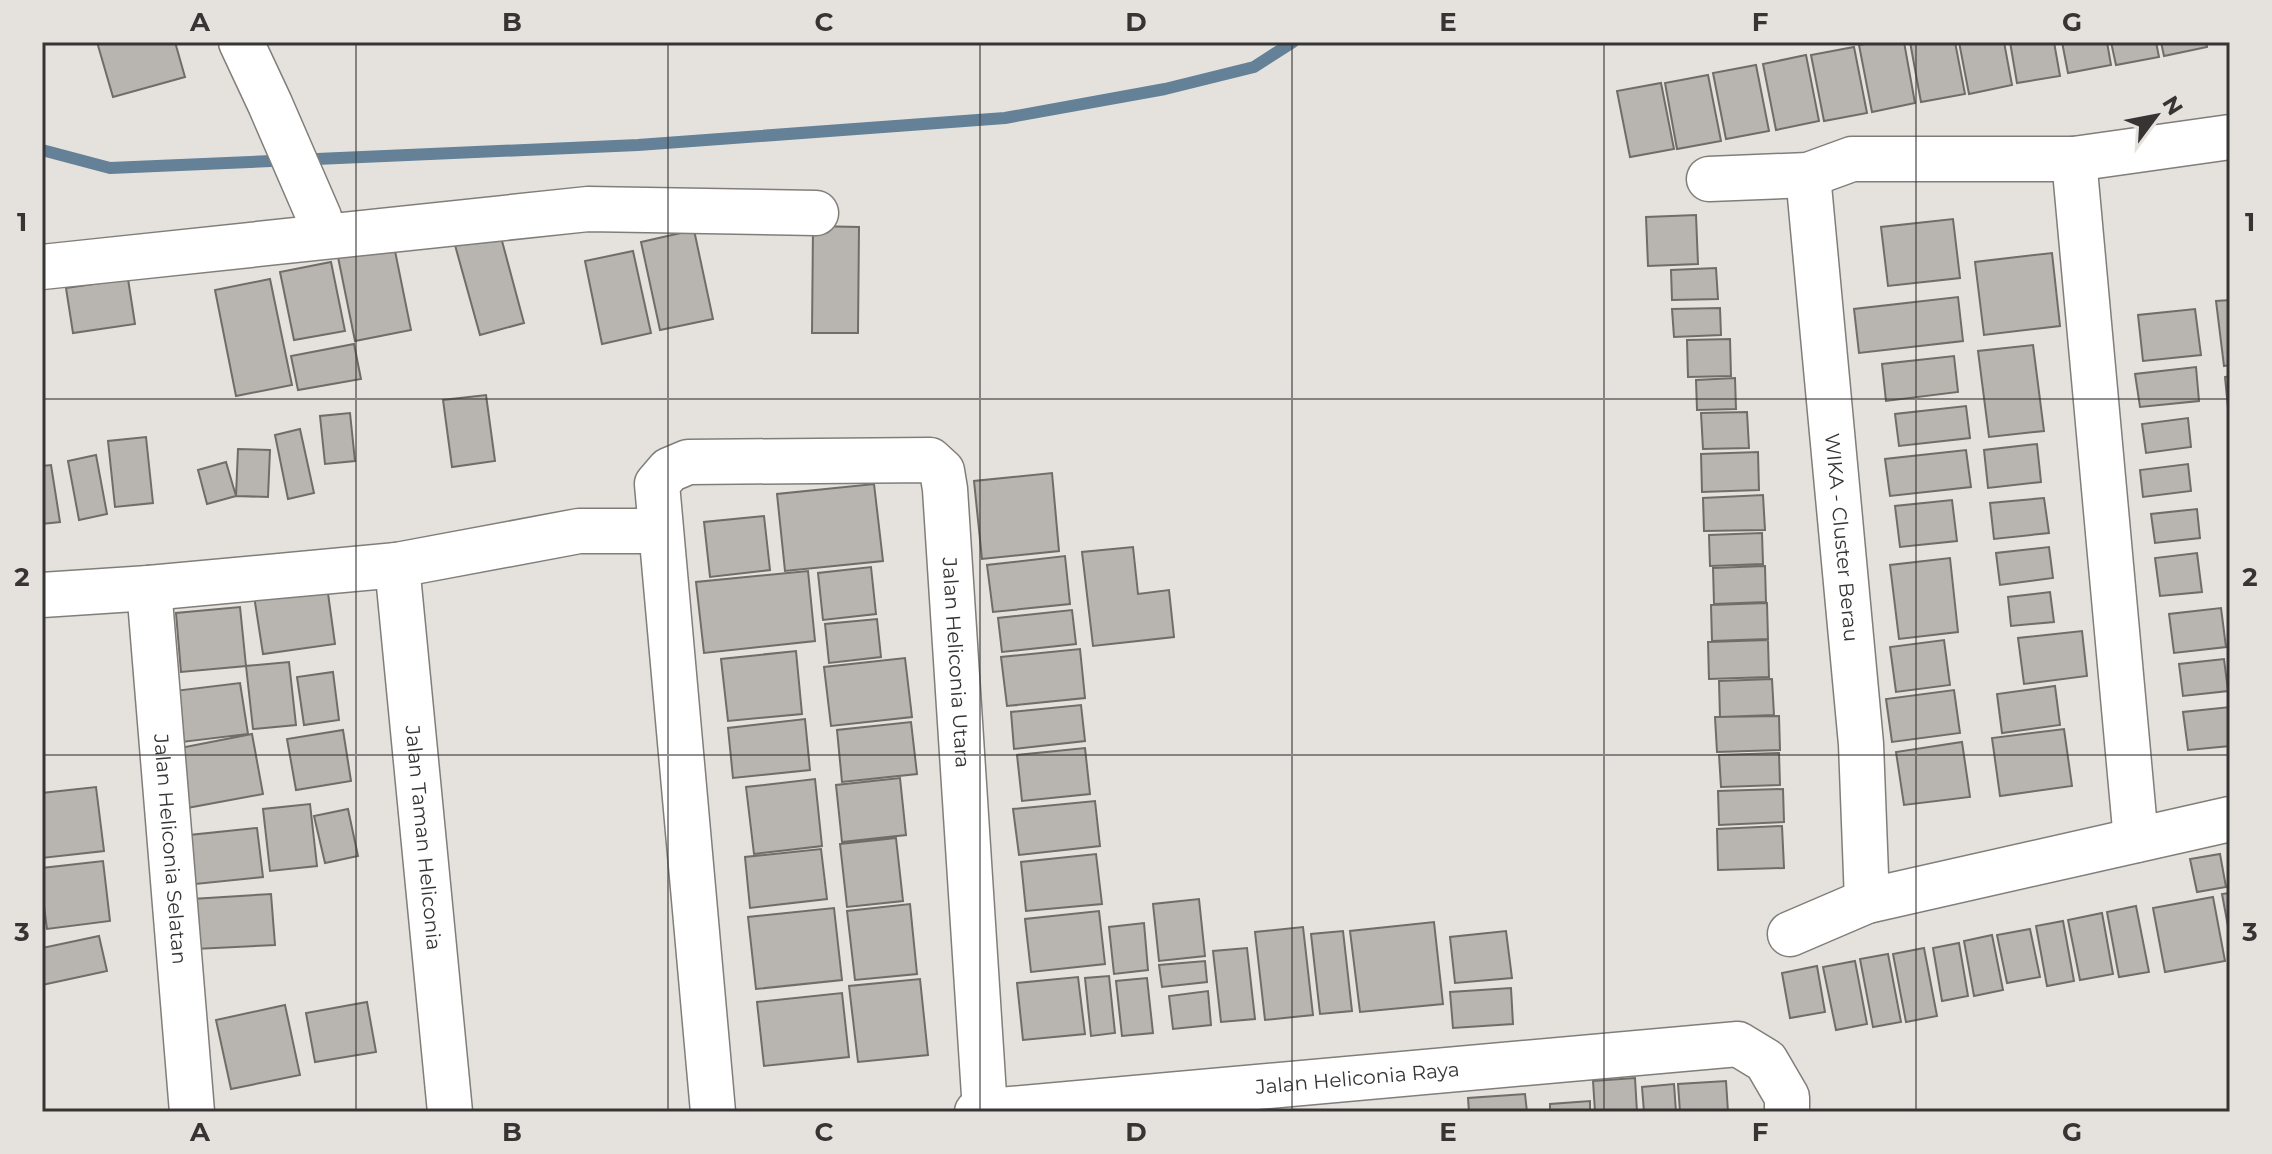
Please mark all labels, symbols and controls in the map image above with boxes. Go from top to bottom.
text: A [189,6,211,38]
text: B [502,6,522,38]
text: C [815,6,834,38]
text: D [1125,6,1147,38]
text: E [1439,6,1457,38]
text: F [1752,6,1768,38]
text: G [2062,6,2082,38]
north arrow [2116,76,2196,156]
text: N [2156,91,2189,120]
text: 1 [17,206,27,238]
text: 1 [2245,206,2255,238]
street label: WIKA - Cluster Berau [1820,432,1863,643]
street label: Jalan Heliconia Utara [937,556,975,769]
text: 2 [14,561,30,593]
text: 2 [2242,561,2258,593]
street label: Jalan Taman Heliconia [400,723,446,951]
street label: Jalan Heliconia Selatan [149,732,192,965]
text: 3 [13,916,30,948]
text: 3 [2241,916,2258,948]
street label: Jalan Heliconia Raya [1253,1057,1460,1099]
text: A [189,1116,211,1148]
text: B [502,1116,522,1148]
text: C [815,1116,834,1148]
text: D [1125,1116,1147,1148]
text: E [1439,1116,1457,1148]
text: F [1752,1116,1768,1148]
text: G [2062,1116,2082,1148]

